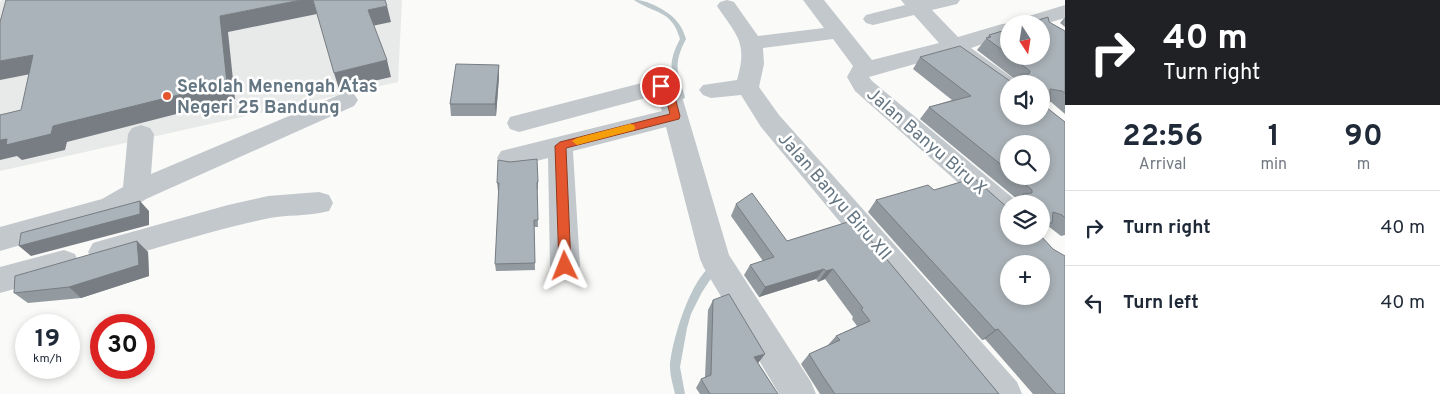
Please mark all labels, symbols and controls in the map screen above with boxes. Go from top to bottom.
north arrow [1000,15,1050,65]
map controls [1000,15,1050,305]
text: 40 m [1163,17,1248,61]
icon: right [1080,20,1145,85]
text: Turn right [1163,60,1260,87]
pin [640,65,682,107]
icon: arrive [647,72,675,100]
button: sound [1000,75,1050,125]
place label: Sekolah Menengah Atas Negeri 25 Bandung [177,76,378,120]
street label: Jalan Banyu Biru X [861,84,991,201]
marker: Sekolah Menengah Atas Negeri 25 Bandung [161,90,173,102]
text: 22:56 [1122,119,1203,156]
text: 1 [1268,119,1280,156]
text: 90 [1344,119,1383,156]
street label: Jalan Banyu Biru XII [772,128,896,266]
button: search [1000,135,1050,185]
text: Arrival [1139,155,1187,175]
text: min [1260,155,1287,175]
text: m [1357,155,1370,175]
button: layers [1000,195,1050,245]
icon: right [1080,214,1108,242]
text: Turn right [1123,216,1211,240]
text: 40 m [1380,216,1425,240]
position arrow [538,239,590,291]
button: + [1000,255,1050,305]
icon: left [1080,289,1108,317]
text: Turn left [1123,291,1199,315]
text: 40 m [1380,291,1425,315]
speed limit sign: 30 [90,314,155,379]
text: 19 [35,324,60,356]
text: km/h [33,351,62,367]

